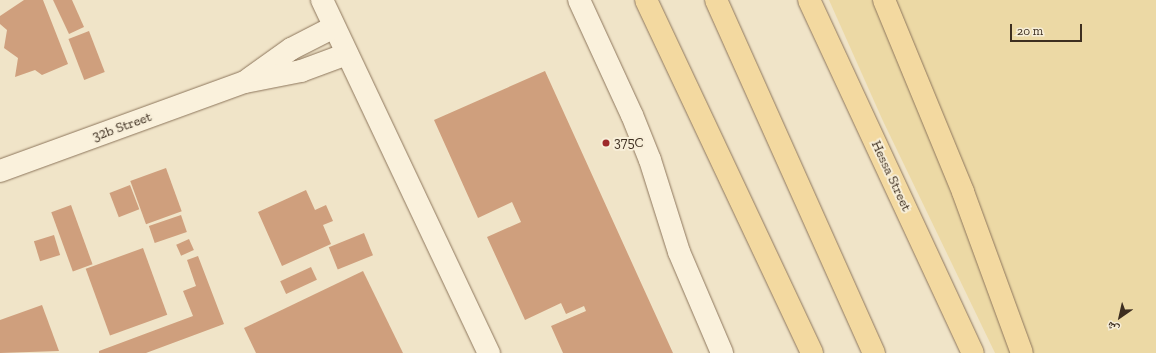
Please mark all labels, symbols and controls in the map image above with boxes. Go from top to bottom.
scale bar [1012,16,1084,42]
text: 20 m [1017,24,1043,38]
street label: 32b Street [90,109,154,145]
place label: 375C [614,135,644,151]
marker: 375C [601,138,611,148]
street label: Hessa Street [867,138,915,214]
north arrow [1100,297,1140,337]
text: ش [1105,319,1121,336]

